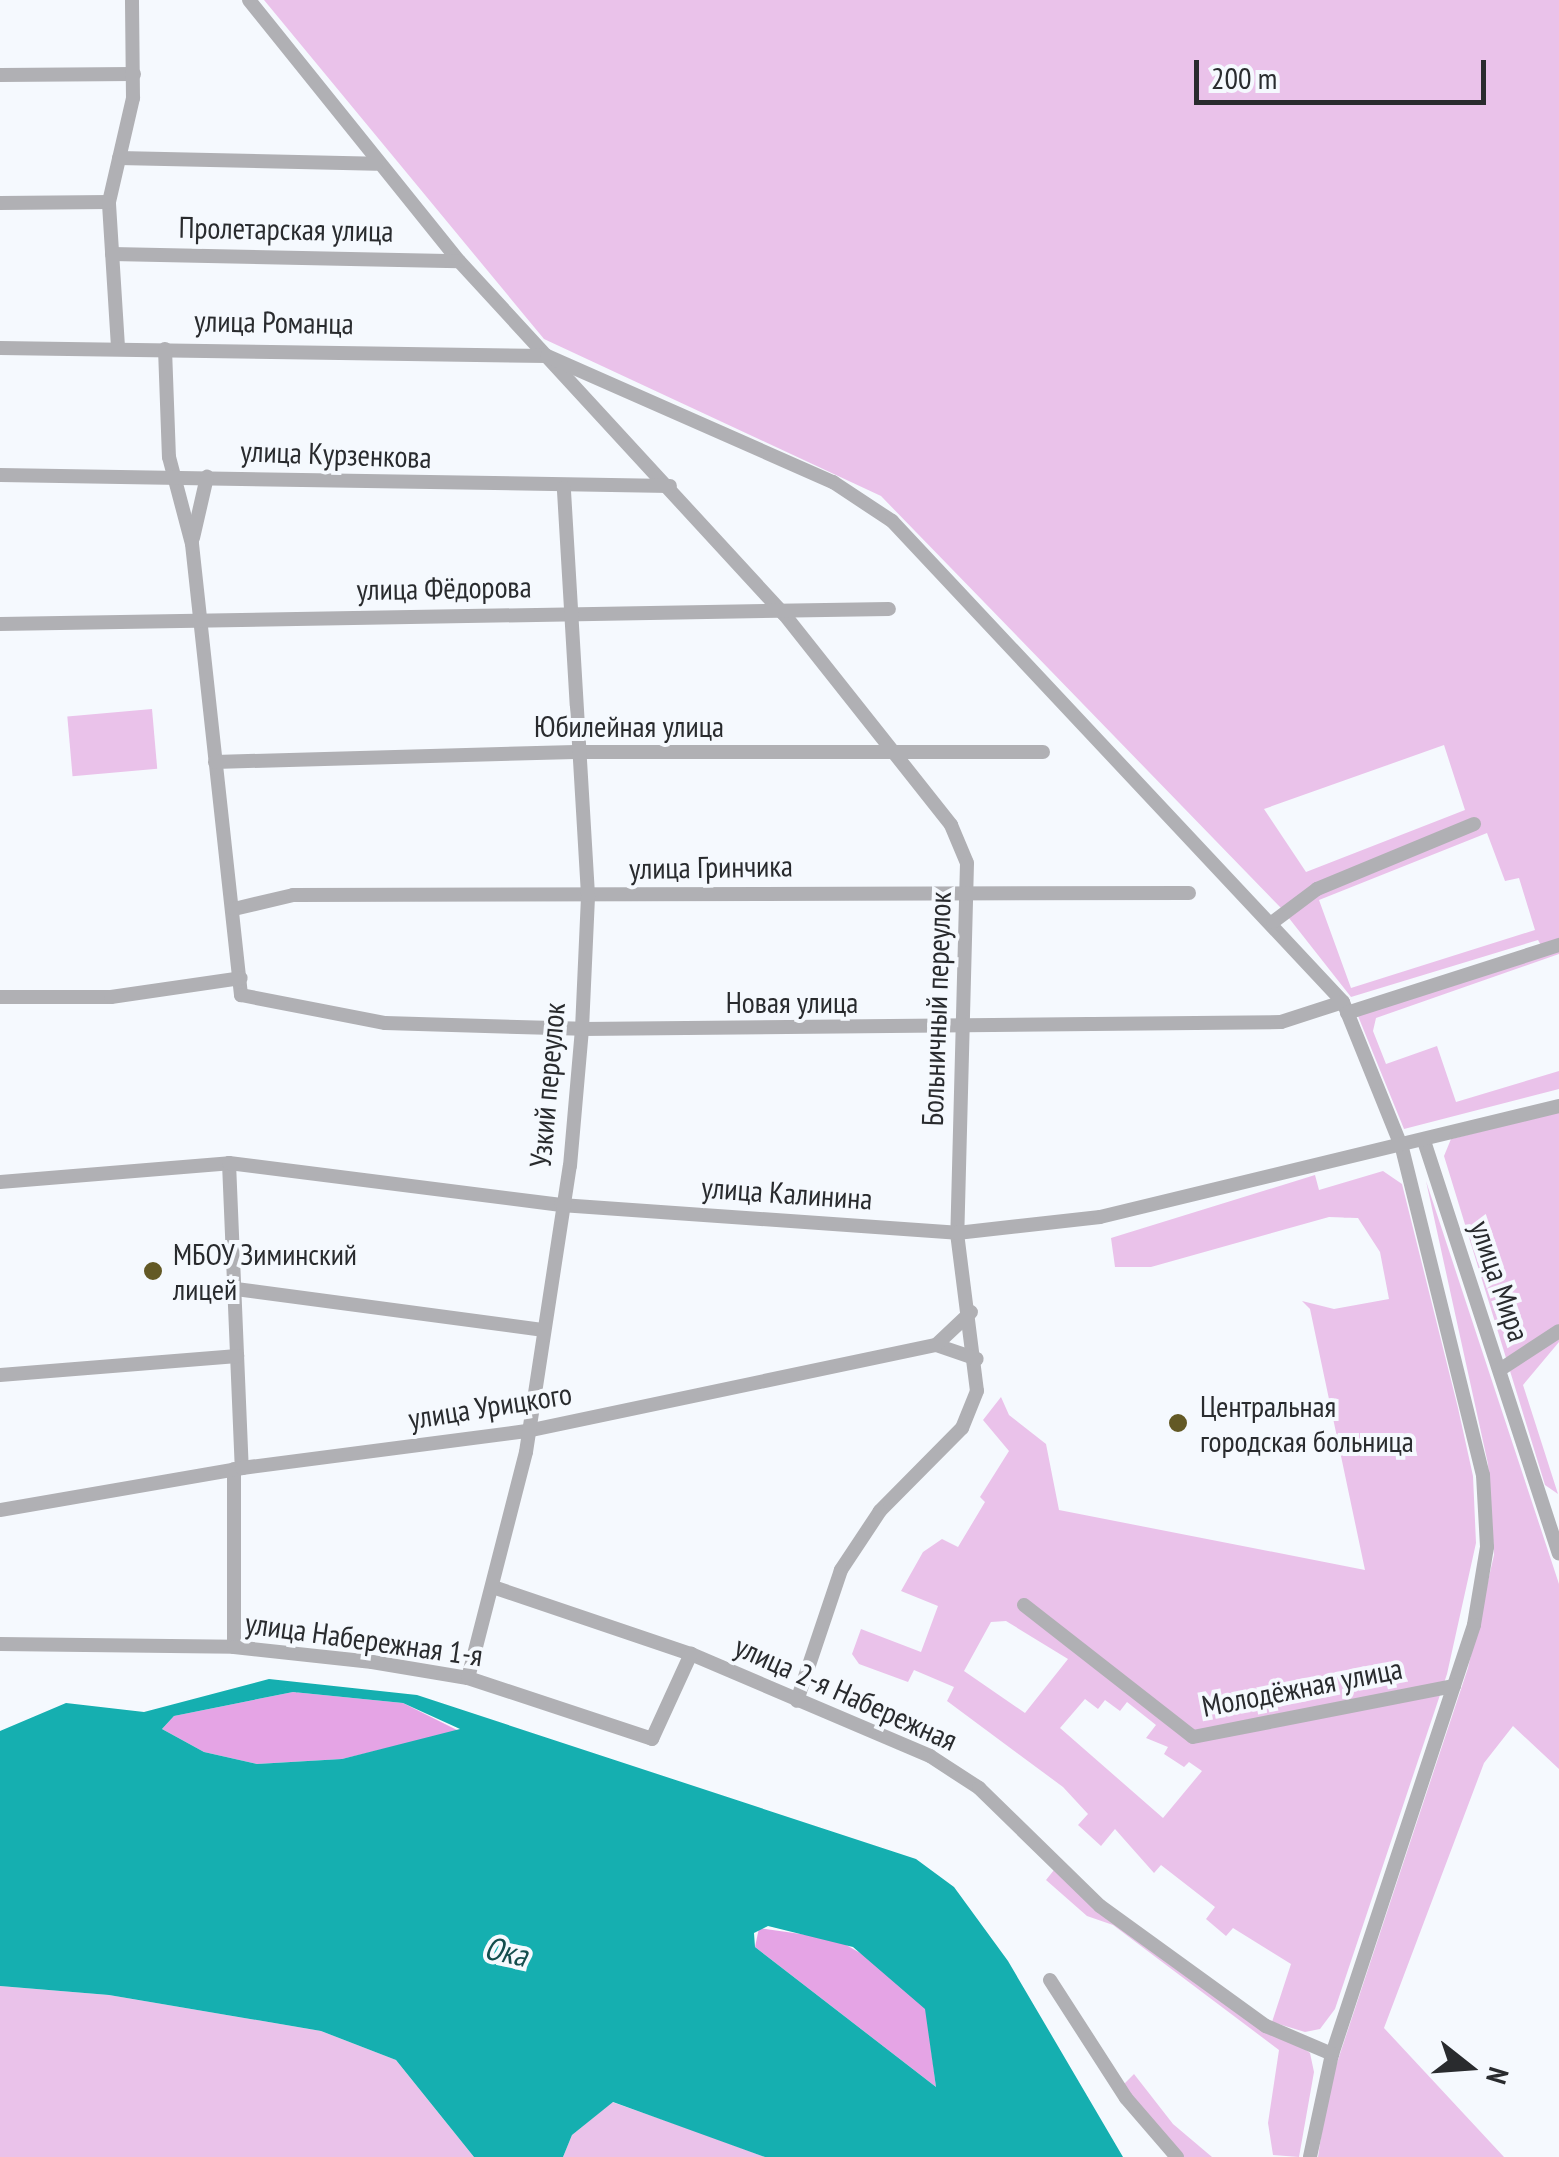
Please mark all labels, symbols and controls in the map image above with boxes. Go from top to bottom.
scale bar [1199,40,1492,102]
text: 200 m [1211,58,1277,97]
street label: Пролетарская улица [178,209,394,249]
street label: улица Романца [194,303,354,341]
street label: улица Курзенкова [240,433,432,475]
street label: улица Фёдорова [356,568,532,608]
street label: Юбилейная улица [534,708,724,744]
street label: улица Гринчика [629,848,793,886]
street label: Больничный переулок [914,891,958,1127]
street label: Новая улица [726,984,858,1020]
street label: Узкий переулок [522,1001,572,1169]
street label: улица Калинина [700,1169,874,1217]
street label: улица Мира [1463,1216,1537,1346]
place label: МБОУ Зиминский лицей [173,1236,358,1306]
marker: МБОУ Зиминский лицей [142,1260,164,1282]
street label: улица Урицкого [406,1375,574,1437]
place label: Центральная городская больница [1200,1388,1414,1458]
marker: Центральная городская больница [1165,1410,1191,1436]
street label: улица Набережная 1-я [243,1605,485,1673]
street label: улица 2-я Набережная [729,1628,963,1758]
street label: Молодёжная улица [1199,1650,1405,1724]
water label: Ока [481,1928,531,1974]
north arrow [1419,2017,1519,2117]
text: N [1478,2063,1518,2089]

